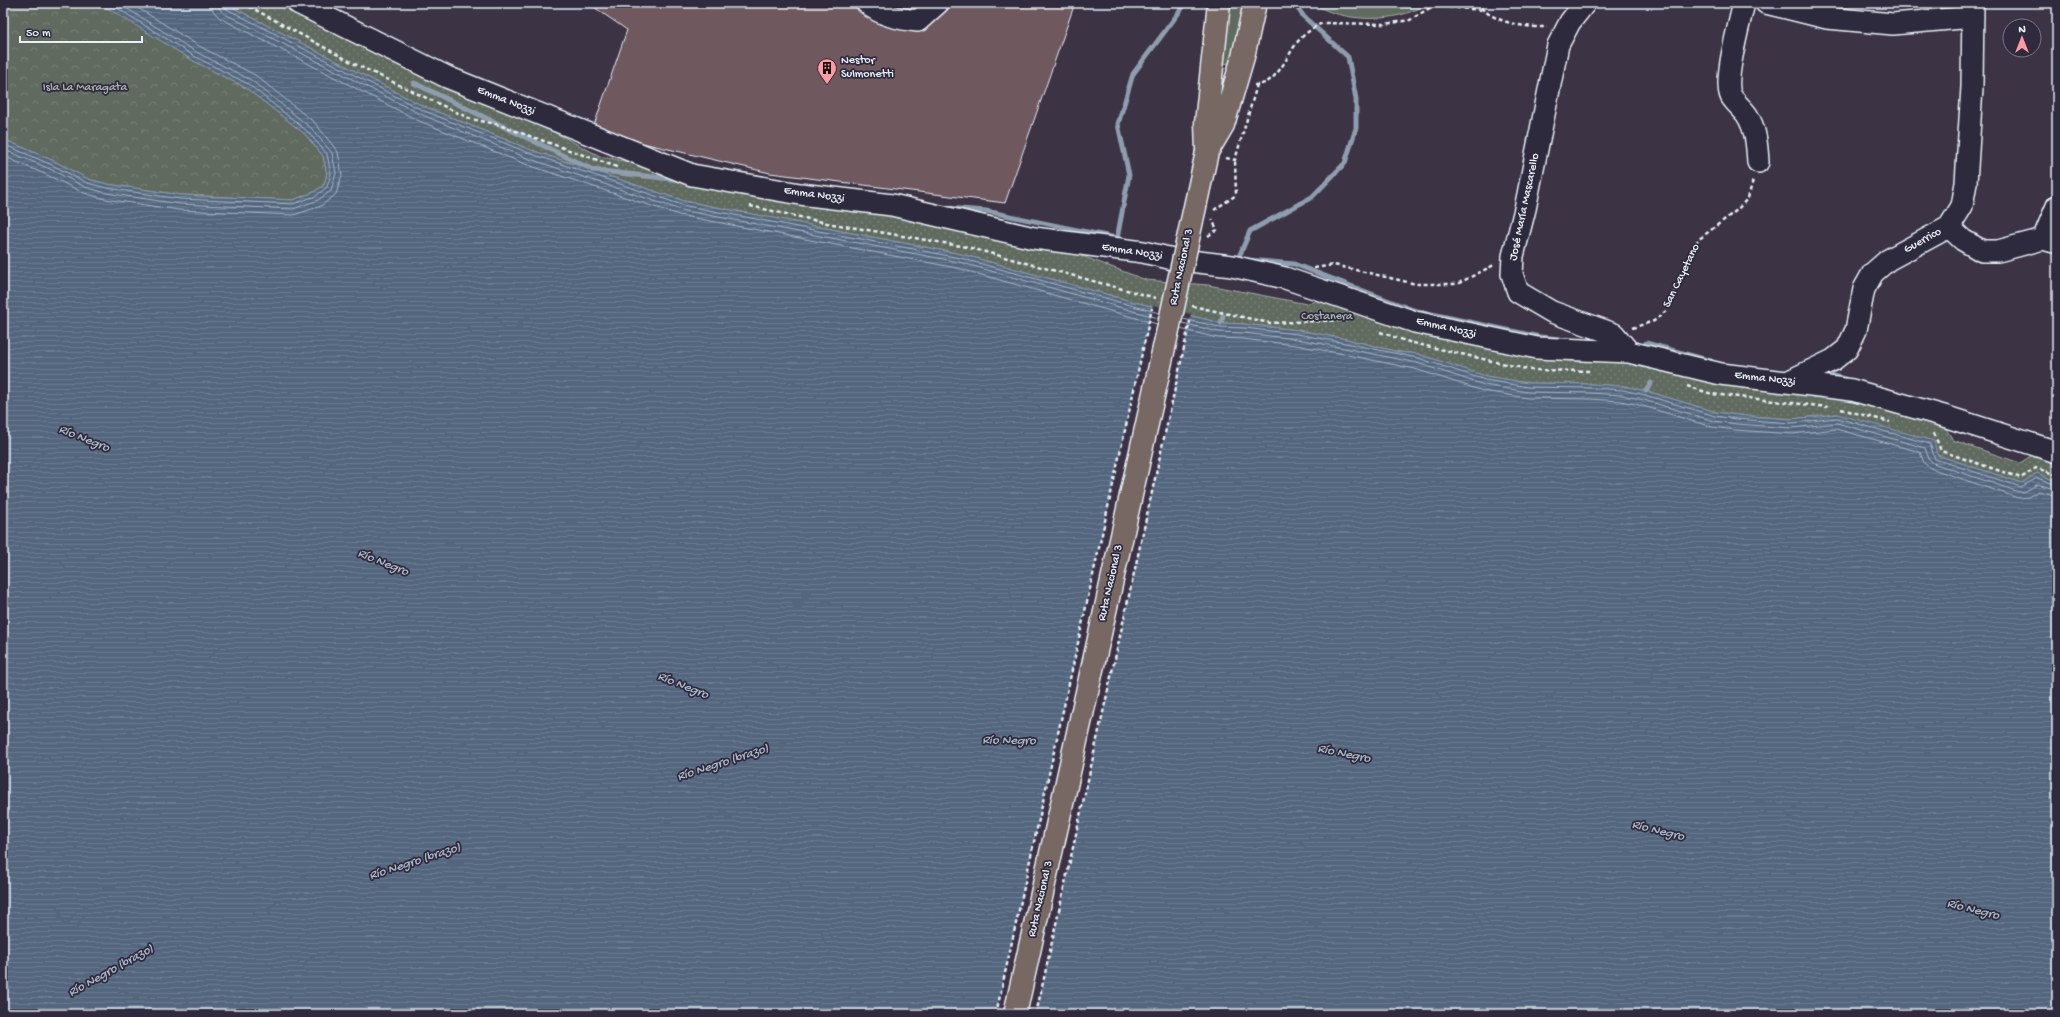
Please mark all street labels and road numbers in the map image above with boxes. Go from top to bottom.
street label: Emma Nozzi [475,83,537,119]
street label: José María Mascarello [1507,152,1543,262]
street label: Emma Nozzi [783,184,846,206]
street label: Guerrico [1902,225,1944,257]
street label: Ruta Nacional 3 [1167,227,1197,307]
street label: Emma Nozzi [1101,240,1164,264]
street label: San Cayetano [1660,242,1704,310]
street label: Emma Nozzi [1415,314,1478,342]
street label: Emma Nozzi [1734,368,1797,390]
street label: Ruta Nacional 3 [1095,544,1127,622]
street label: Ruta Nacional 3 [1025,860,1057,938]

